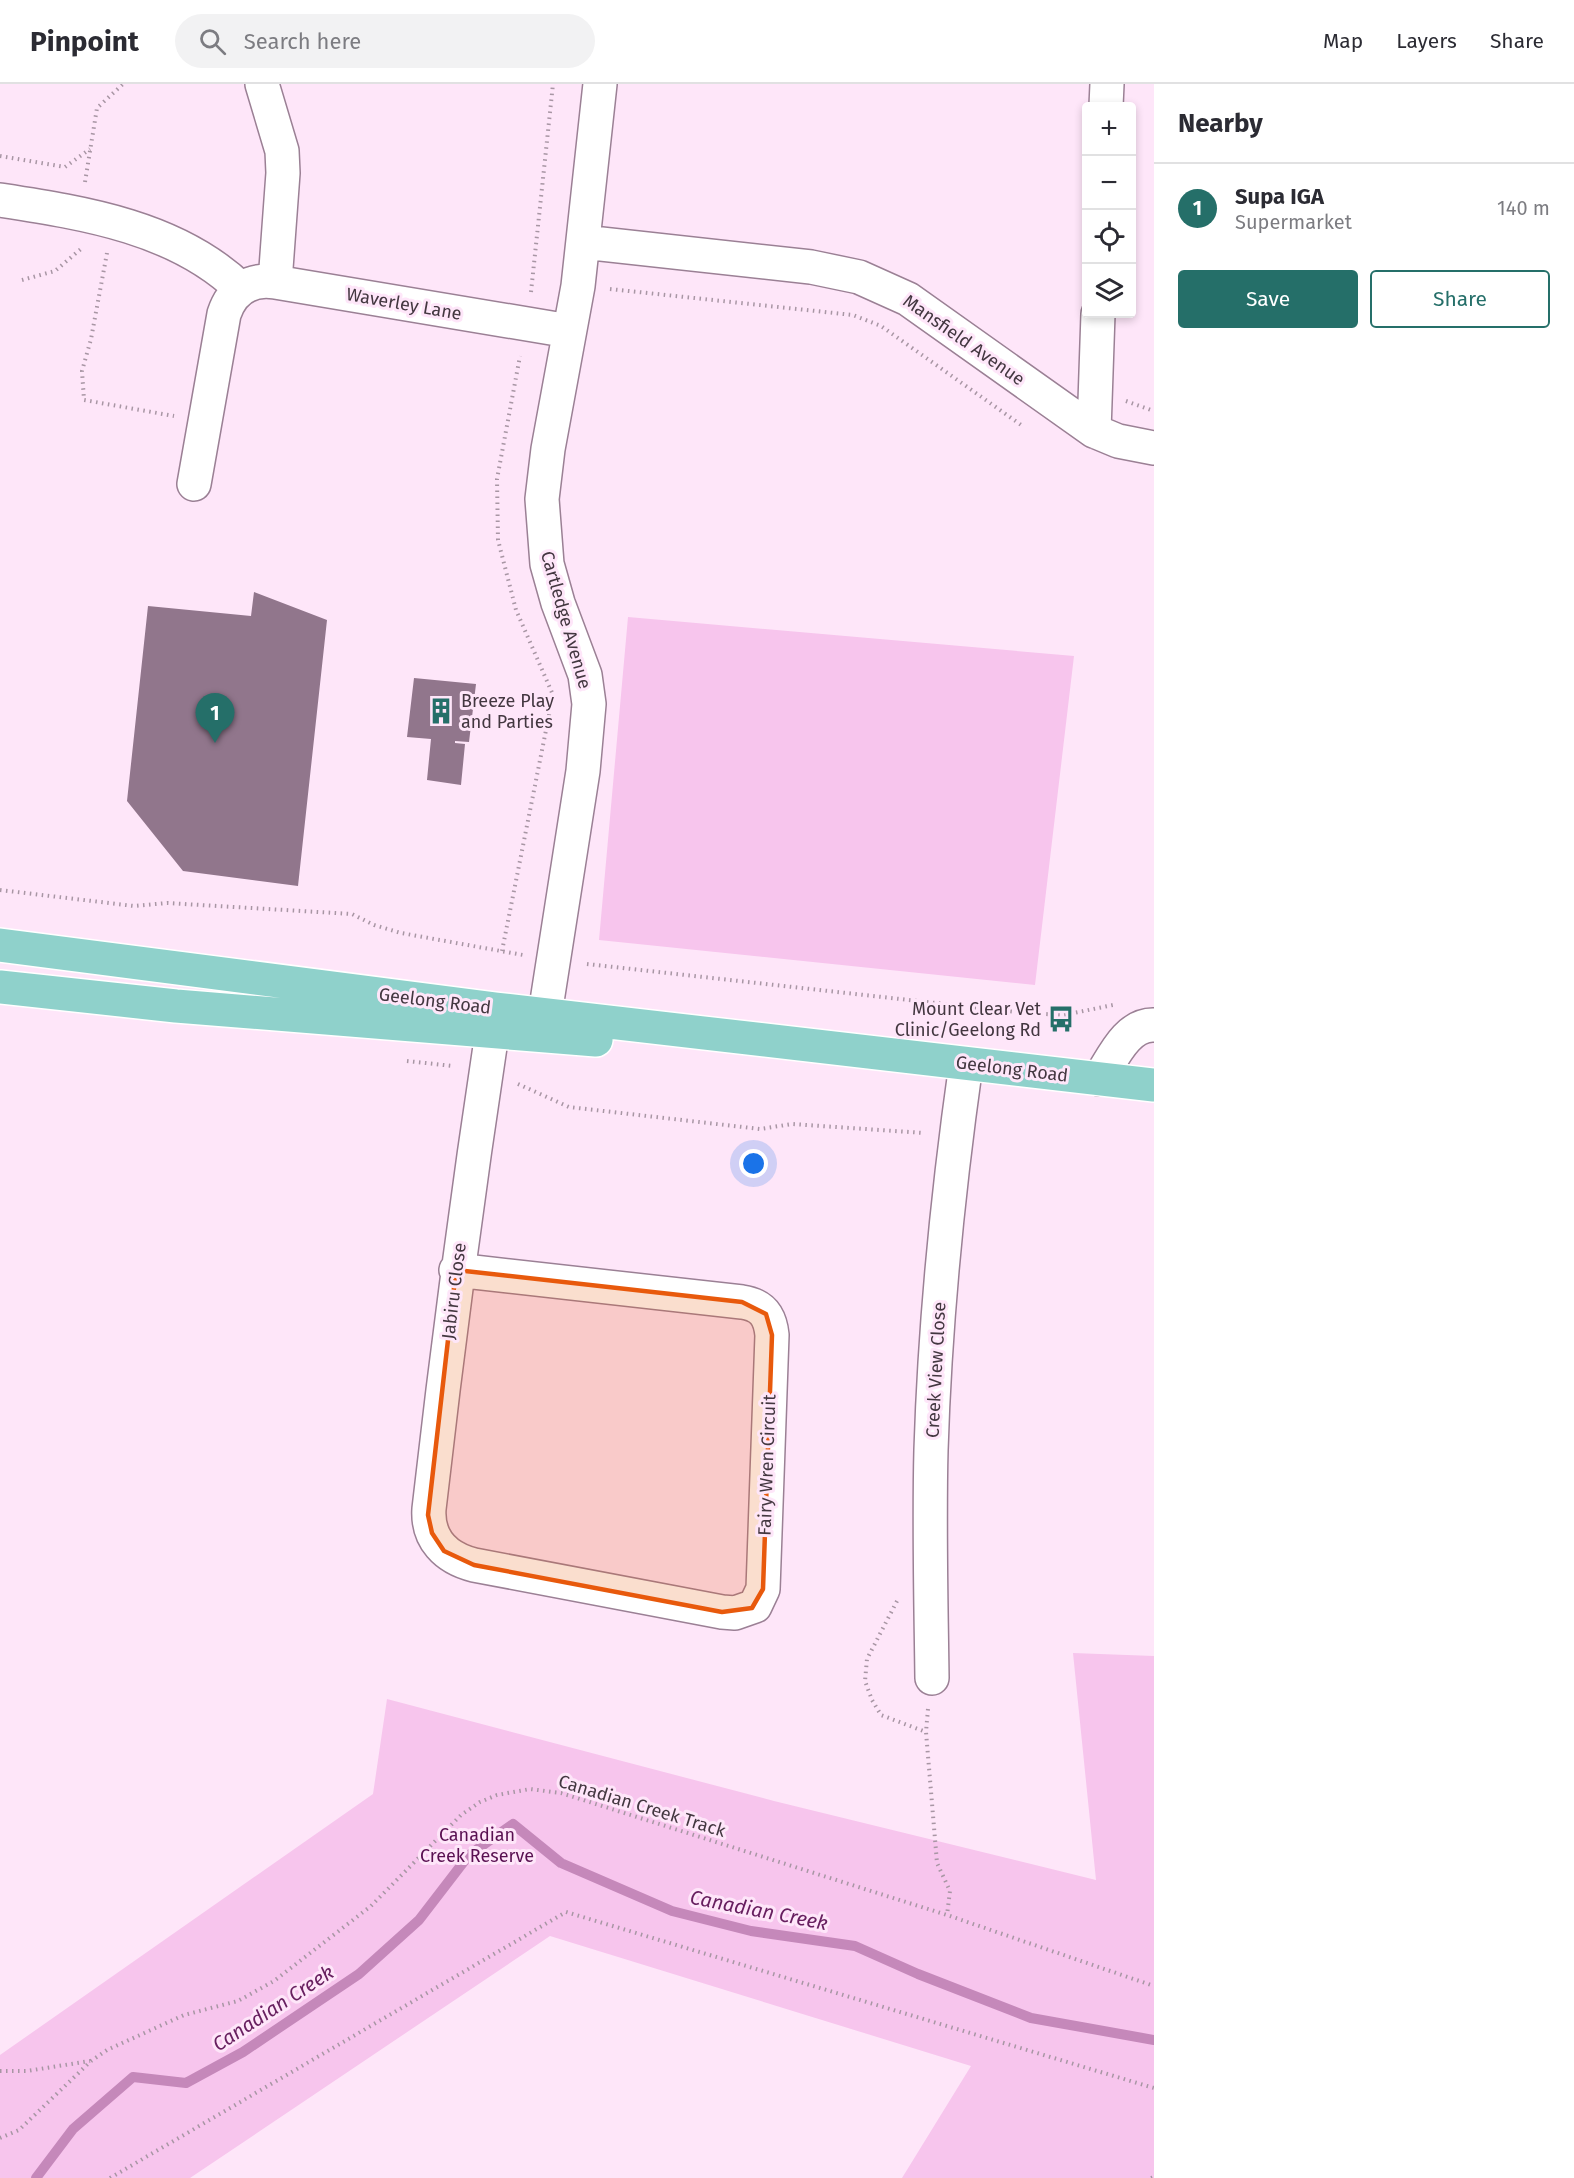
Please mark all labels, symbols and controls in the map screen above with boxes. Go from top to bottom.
search box [175,14,595,68]
text: Pinpoint [30,25,139,58]
icon: search [196,25,229,58]
text: Search here [244,28,361,55]
text: Map [1323,28,1363,54]
text: Layers [1396,28,1457,54]
text: Share [1490,28,1544,54]
map controls [1082,102,1136,318]
button: + [1082,102,1136,156]
text: Nearby [1178,108,1263,139]
button: − [1082,156,1136,210]
text: Supa IGA [1235,183,1324,210]
text: 1 [1193,196,1202,220]
text: 140 m [1497,196,1550,220]
button: locate [1082,210,1136,264]
text: Supermarket [1235,210,1352,234]
button: layers [1082,264,1136,318]
button: Save [1178,270,1358,328]
button: Share [1370,270,1550,328]
street label: Waverley Lane [345,283,463,325]
street label: Mansfield Avenue [899,290,1029,390]
street label: Cartledge Avenue [536,549,596,691]
place label: Breeze Play and Parties [461,690,554,733]
pin: 1 [196,694,234,743]
building icon: Breeze Play and Parties [426,696,456,726]
street label: Geelong Road [378,983,492,1019]
place label: Mount Clear Vet Clinic/Geelong Rd [895,998,1041,1041]
bus stop icon: Mount Clear Vet Clinic/Geelong Rd [1046,1004,1076,1034]
street label: Geelong Road [955,1051,1069,1087]
your location [739,1149,768,1178]
street label: Jabiru Close [437,1241,471,1341]
street label: Creek View Close [921,1301,951,1439]
street label: Fairy Wren Circuit [754,1393,780,1536]
street label: Canadian Creek Track [556,1770,729,1842]
park label: Canadian Creek Reserve [420,1824,534,1867]
water label: Canadian Creek [688,1885,830,1935]
water label: Canadian Creek [208,1960,338,2056]

